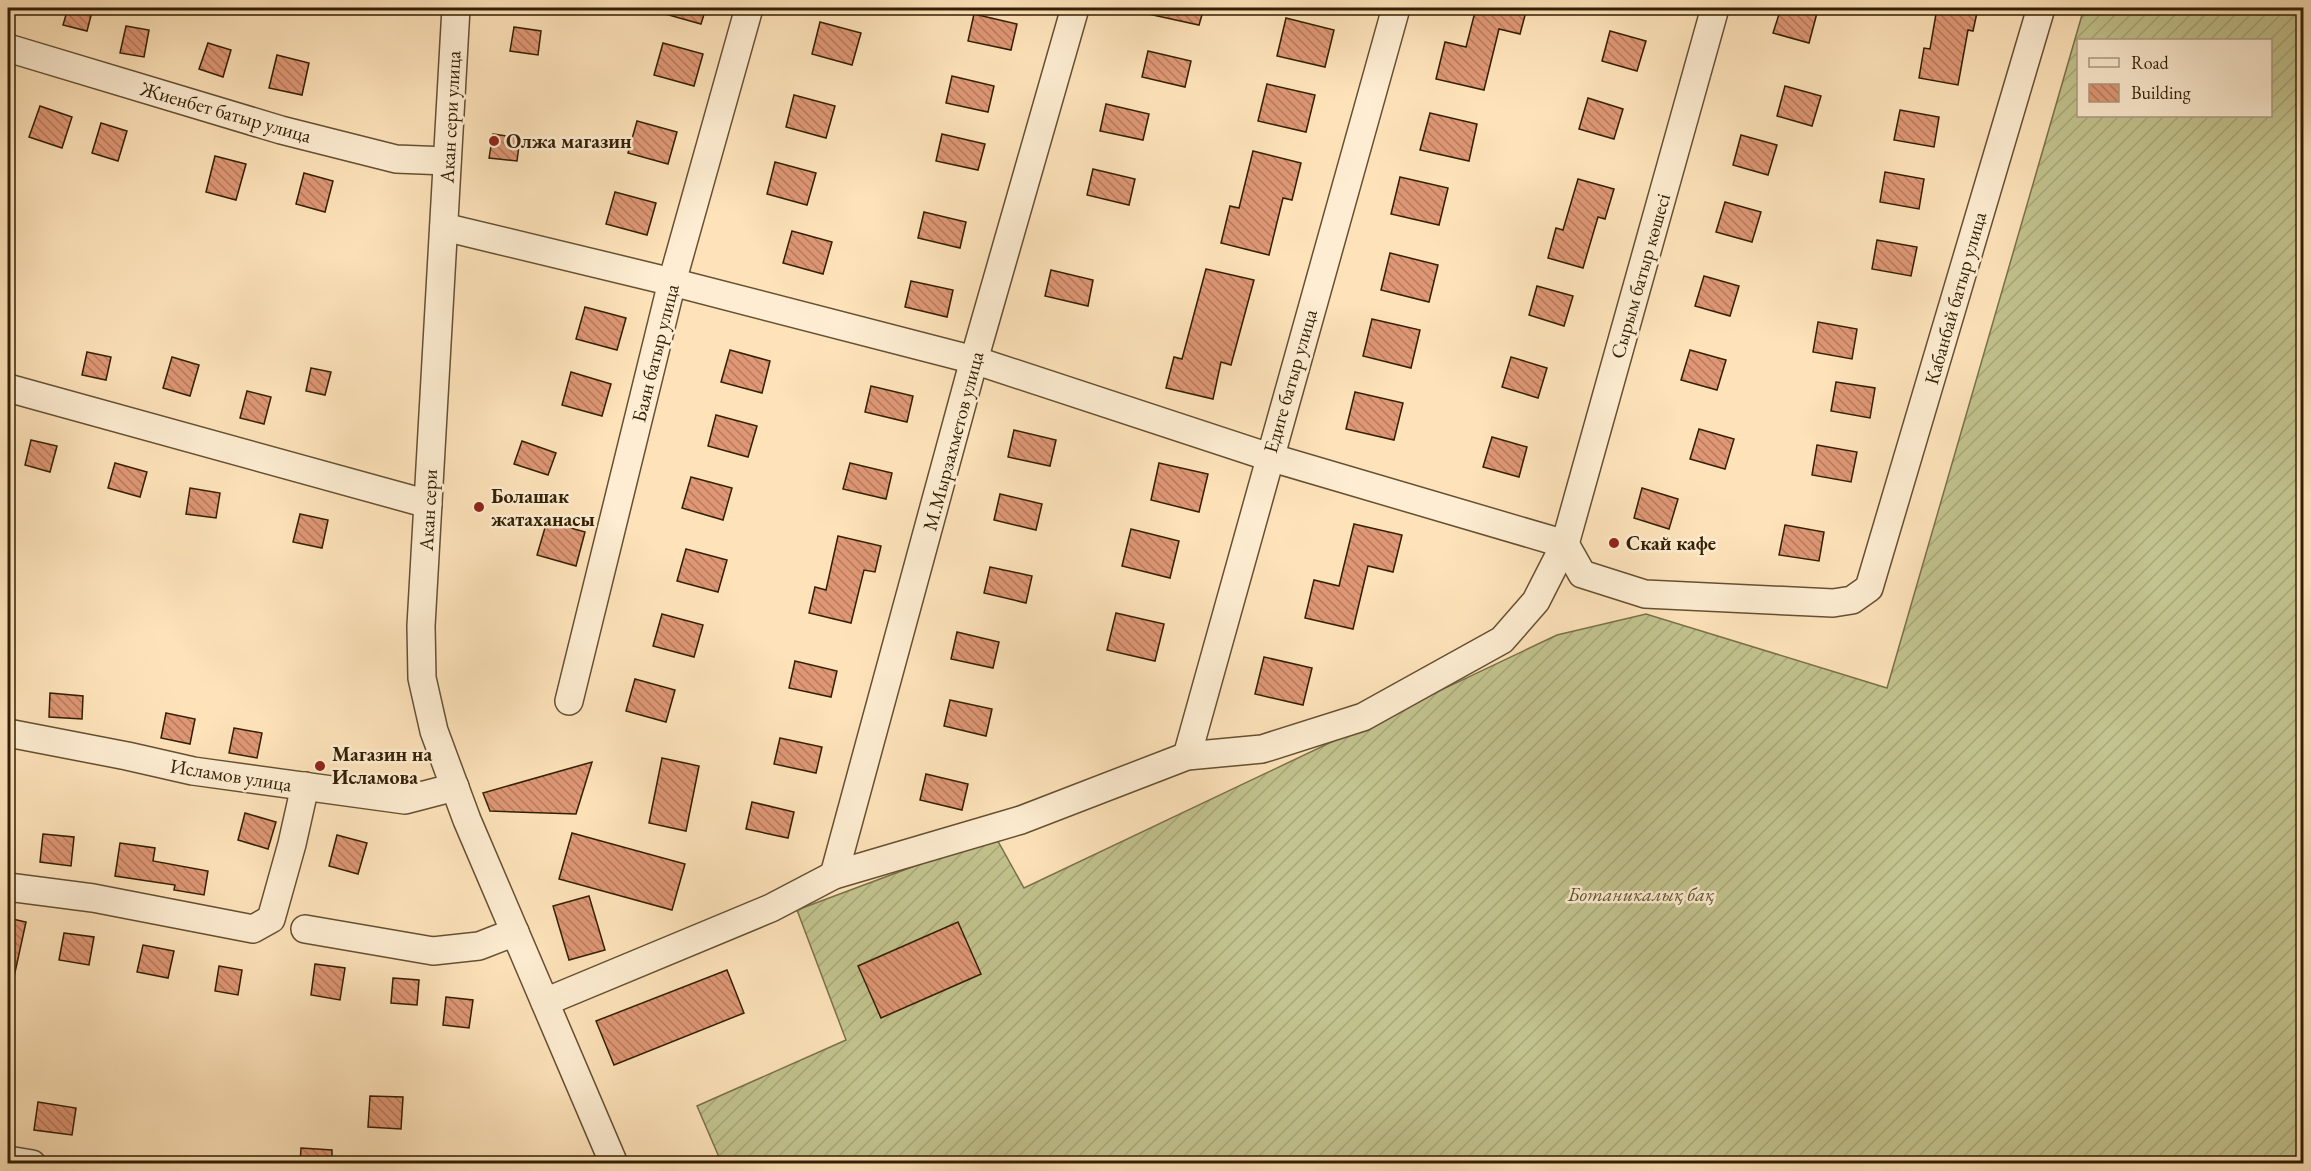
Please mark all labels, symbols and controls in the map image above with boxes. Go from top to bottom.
legend [2077,39,2272,117]
street label: Акан сери улица [433,50,466,185]
text: Road [2131,51,2170,74]
street label: Жиенбет батыр улица [137,75,314,149]
text: Building [2131,81,2191,104]
place label: Олжа магазин [506,128,632,154]
marker: Олжа магазин [487,134,501,148]
street label: Сырым батыр көшесі [1604,190,1676,362]
street label: Кабанбай батыр улица [1918,209,1992,387]
street label: Баян батыр улица [625,281,685,425]
street label: Едиге батыр улица [1257,306,1323,456]
street label: М.Мырзахметов улица [917,348,989,534]
street label: Акан сери [413,468,443,553]
place label: Болашак жатаханасы [491,483,595,532]
marker: Болашак жатаханасы [472,500,486,514]
place label: Скай кафе [1626,530,1716,556]
marker: Скай кафе [1607,536,1621,550]
place label: Магазин на Исламова [332,741,432,790]
street label: Исламов улица [168,753,294,797]
marker: Магазин на Исламова [313,759,327,773]
park label: Ботаникалық бақ [1567,881,1715,907]

